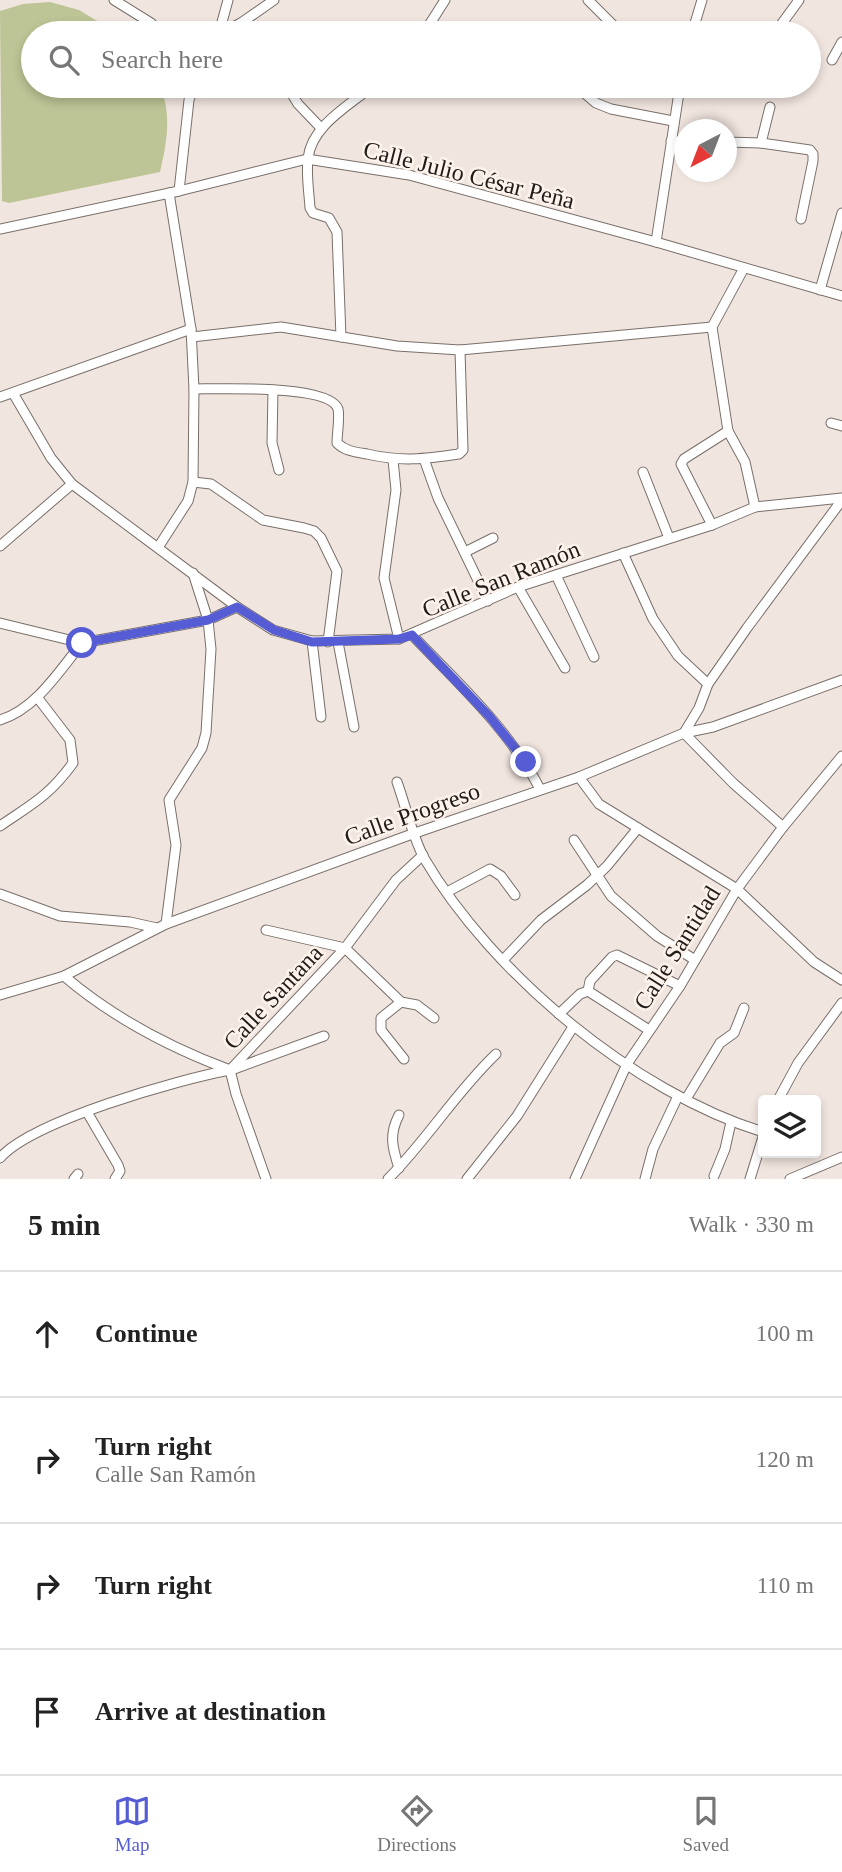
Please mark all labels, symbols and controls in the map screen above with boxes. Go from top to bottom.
search box [21,21,821,98]
icon: search [45,41,83,79]
text: Search here [101,45,223,74]
north arrow [674,119,737,182]
street label: Calle Julio César Peña [361,136,578,214]
street label: Calle San Ramón [418,535,584,623]
route start [66,627,97,658]
route end [510,746,541,777]
street label: Calle Progreso [341,778,483,850]
street label: Calle Santidad [629,881,725,1015]
street label: Calle Santana [218,939,328,1054]
map controls [758,1095,821,1158]
button: layers [758,1095,821,1158]
text: 5 min [28,1208,101,1241]
text: Walk · 330 m [689,1212,814,1237]
icon: ahead [28,1315,66,1353]
text: Continue [95,1319,198,1348]
text: 100 m [756,1321,814,1346]
text: Turn right [95,1432,212,1461]
icon: right [28,1441,66,1479]
text: 120 m [756,1447,814,1472]
text: Calle San Ramón [95,1462,256,1487]
icon: right [28,1567,66,1605]
text: Turn right [95,1571,212,1600]
text: 110 m [757,1573,814,1598]
icon: arrive [28,1693,66,1731]
text: Arrive at destination [95,1697,326,1726]
tab: Map [113,1792,151,1856]
tab: Directions [377,1792,456,1856]
tab: Saved [682,1792,729,1856]

